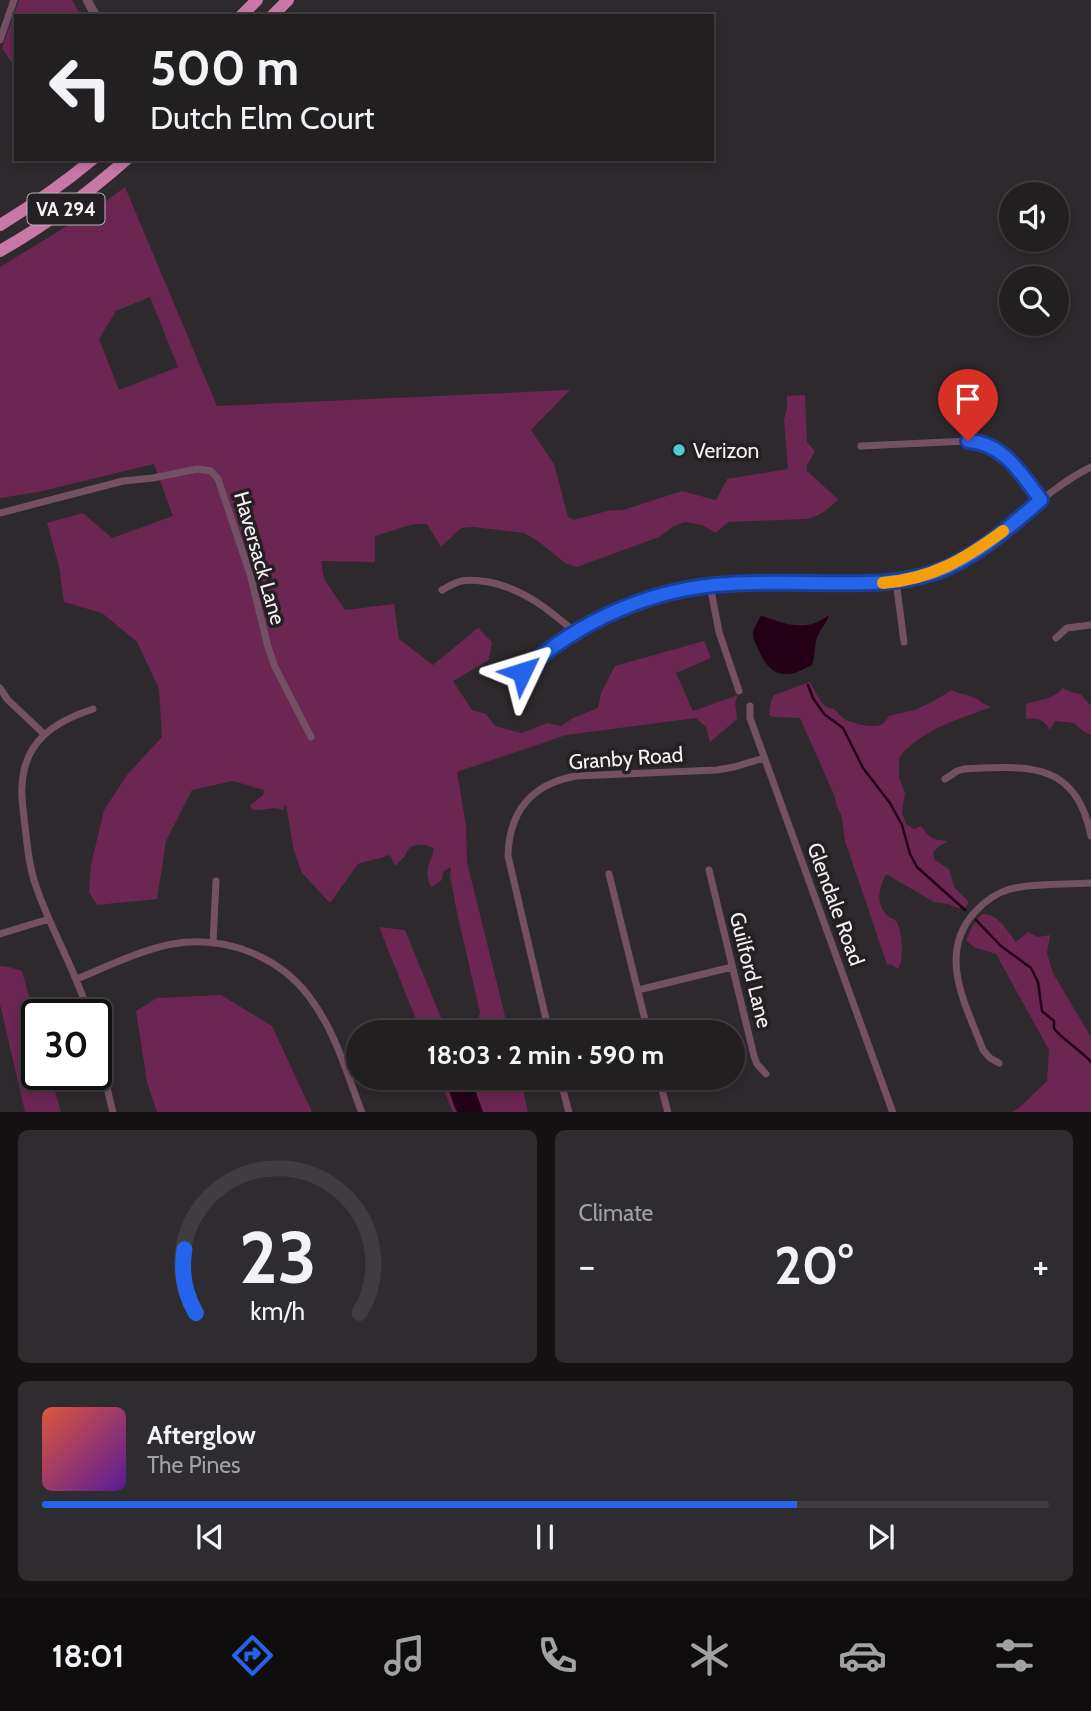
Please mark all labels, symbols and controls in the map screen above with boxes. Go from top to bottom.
text: 500 m [150,38,299,97]
icon: left [35,42,126,133]
text: Dutch Elm Court [150,98,375,137]
map controls [999,182,1069,336]
button: sound [999,182,1069,252]
road number: VA 294 [28,194,104,224]
button: search [999,266,1069,336]
pin [938,369,998,441]
icon: arrive [949,380,987,418]
place label: Verizon [693,438,759,463]
marker: Verizon [671,442,687,458]
street label: Haversack Lane [229,489,291,628]
position arrow [485,635,559,709]
street label: Granby Road [568,742,684,774]
street label: Glendale Road [802,839,870,969]
street label: Guilford Lane [725,909,778,1031]
speed limit sign: 30 [21,999,112,1090]
text: 18:03 · 2 min · 590 m [427,1039,664,1071]
text: Climate [579,1199,653,1227]
text: 23 [238,1213,316,1301]
text: 20° [774,1234,853,1297]
text: − [579,1242,595,1289]
text: + [1032,1242,1049,1289]
text: km/h [250,1295,305,1325]
text: Afterglow [147,1419,256,1451]
text: The Pines [147,1451,241,1479]
icon: previous [191,1518,229,1556]
icon: pause [526,1518,564,1556]
icon: next [862,1518,900,1556]
icon: directions [228,1631,277,1680]
icon: music [380,1631,429,1680]
icon: phone [533,1631,582,1680]
icon: climate [685,1631,734,1680]
icon: car [838,1631,887,1680]
icon: filters [990,1631,1039,1680]
text: 18:01 [52,1636,124,1675]

